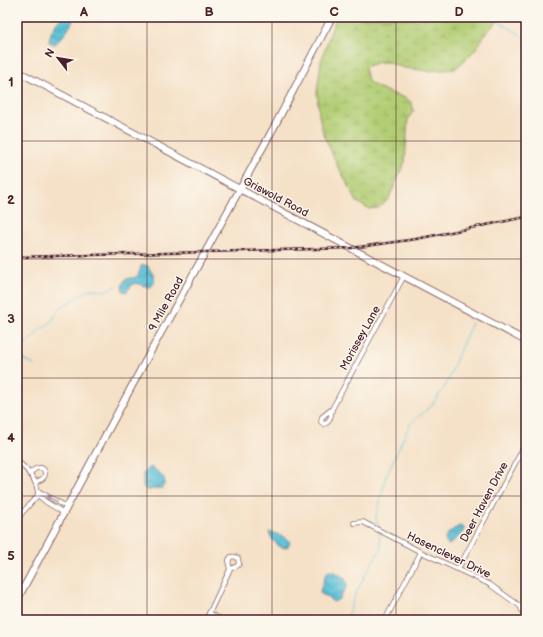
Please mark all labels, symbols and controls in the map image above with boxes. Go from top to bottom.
text: A [79,4,88,20]
text: B [204,4,214,20]
text: C [329,4,339,20]
text: D [454,4,464,20]
north arrow [38,38,78,78]
text: N [42,46,58,60]
text: 1 [8,74,14,90]
street label: Griswold Road [241,174,311,220]
text: 2 [7,192,15,208]
street label: 9 Mile Road [146,275,186,333]
street label: Morissey Lane [337,303,383,373]
text: 3 [7,311,15,327]
text: 4 [7,430,15,446]
street label: Deer Haven Drive [457,459,511,544]
one-way arrow [46,494,58,502]
street label: Hasenclever Drive [405,529,493,581]
text: 5 [7,548,15,564]

